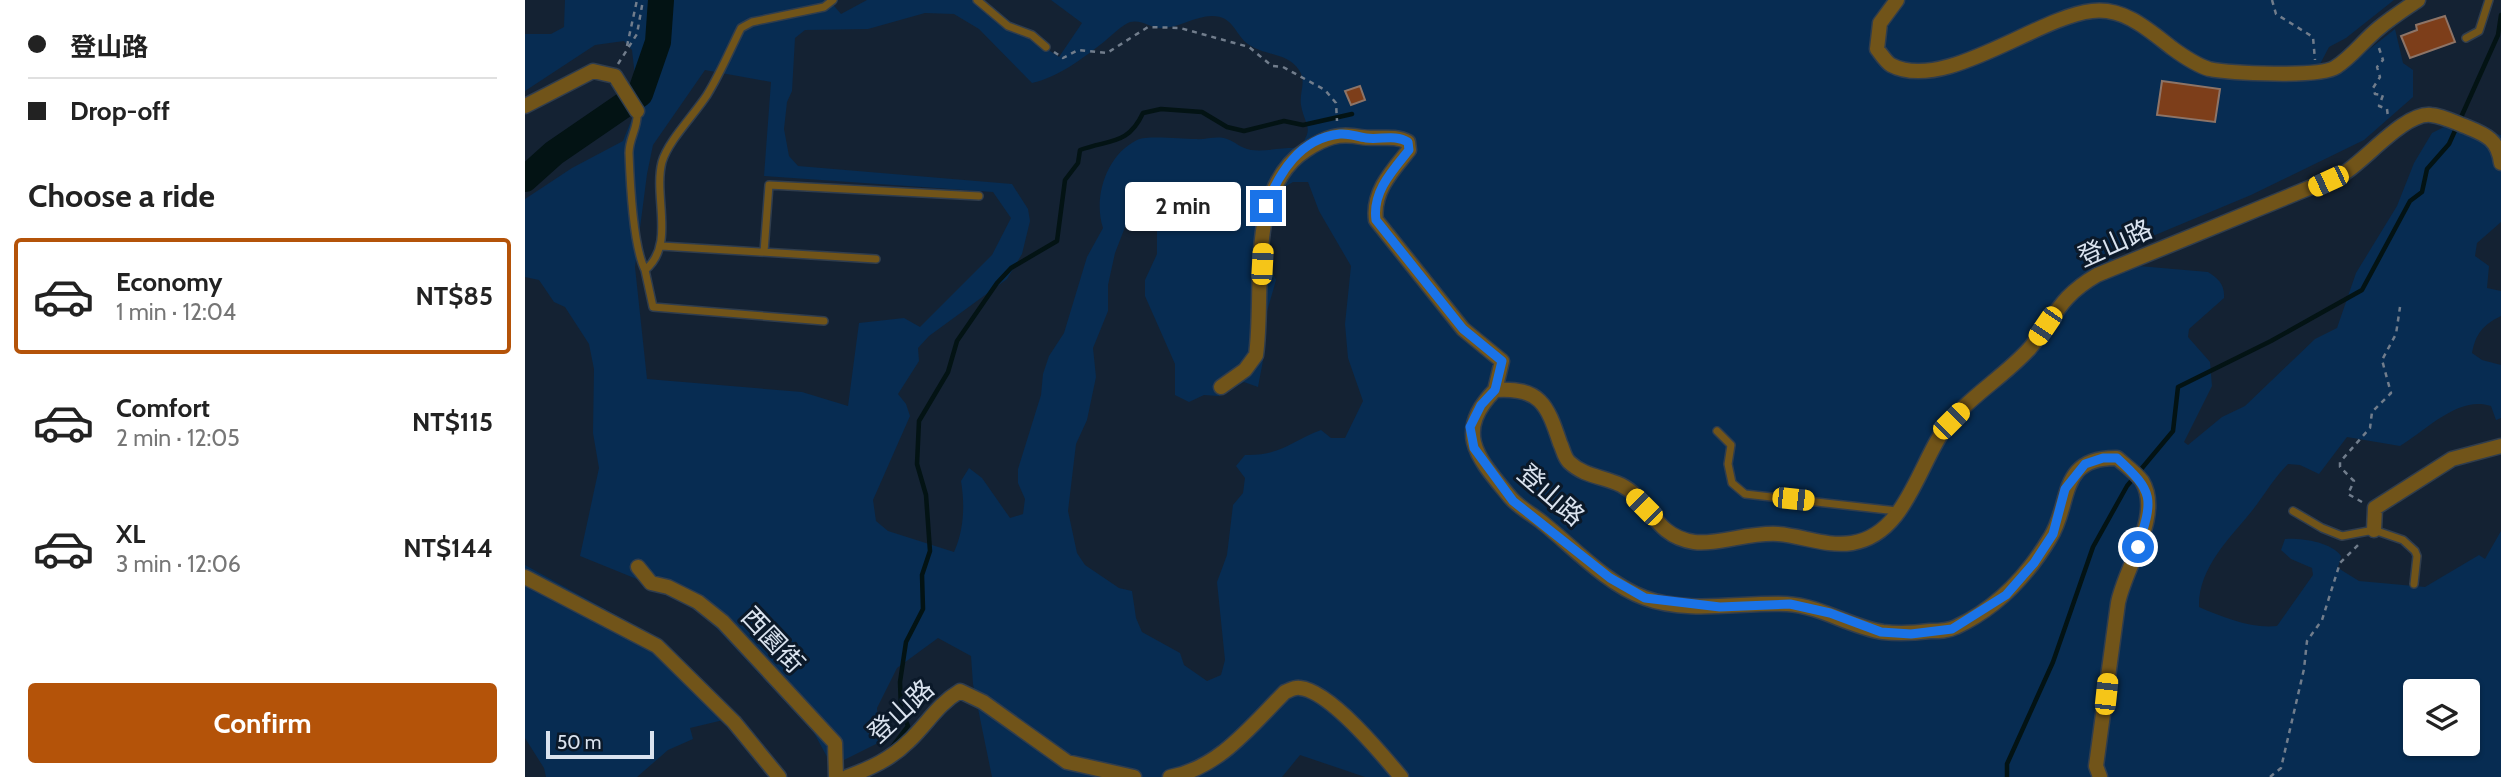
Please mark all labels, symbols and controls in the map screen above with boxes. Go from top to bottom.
text: 登山路 [70,31,148,63]
text: Drop-off [70,95,170,127]
car [2305,163,2352,199]
text: Choose a ride [28,176,215,215]
callout: 2 min [1126,182,1241,230]
route end [1250,190,1282,222]
text: 2 min [1155,192,1211,220]
street label: 登山路 [2073,213,2157,273]
car [1251,242,1274,286]
icon: car [32,265,95,328]
text: Economy [116,266,222,298]
text: NT$85 [415,280,493,312]
text: 1 min · 12:04 [116,298,236,326]
car [2025,303,2066,349]
icon: car [32,391,95,454]
text: Comfort [116,392,210,424]
car [1929,399,1974,443]
text: NT$115 [412,406,493,438]
text: 2 min · 12:05 [116,424,240,452]
street label: 登山路 [1511,457,1591,533]
car [1622,485,1667,529]
car [1772,486,1815,512]
icon: car [32,517,95,580]
text: XL [116,518,145,550]
route start [2122,531,2154,563]
text: NT$144 [403,532,493,564]
text: 3 min · 12:06 [116,550,241,578]
street label: 西園街 [735,601,811,679]
car [2094,672,2119,716]
street label: 登山路 [862,673,940,749]
map controls [2403,679,2480,756]
button: layers [2403,679,2480,756]
button: Confirm [28,683,497,763]
scale bar [546,728,655,760]
text: 50 m [557,731,601,754]

